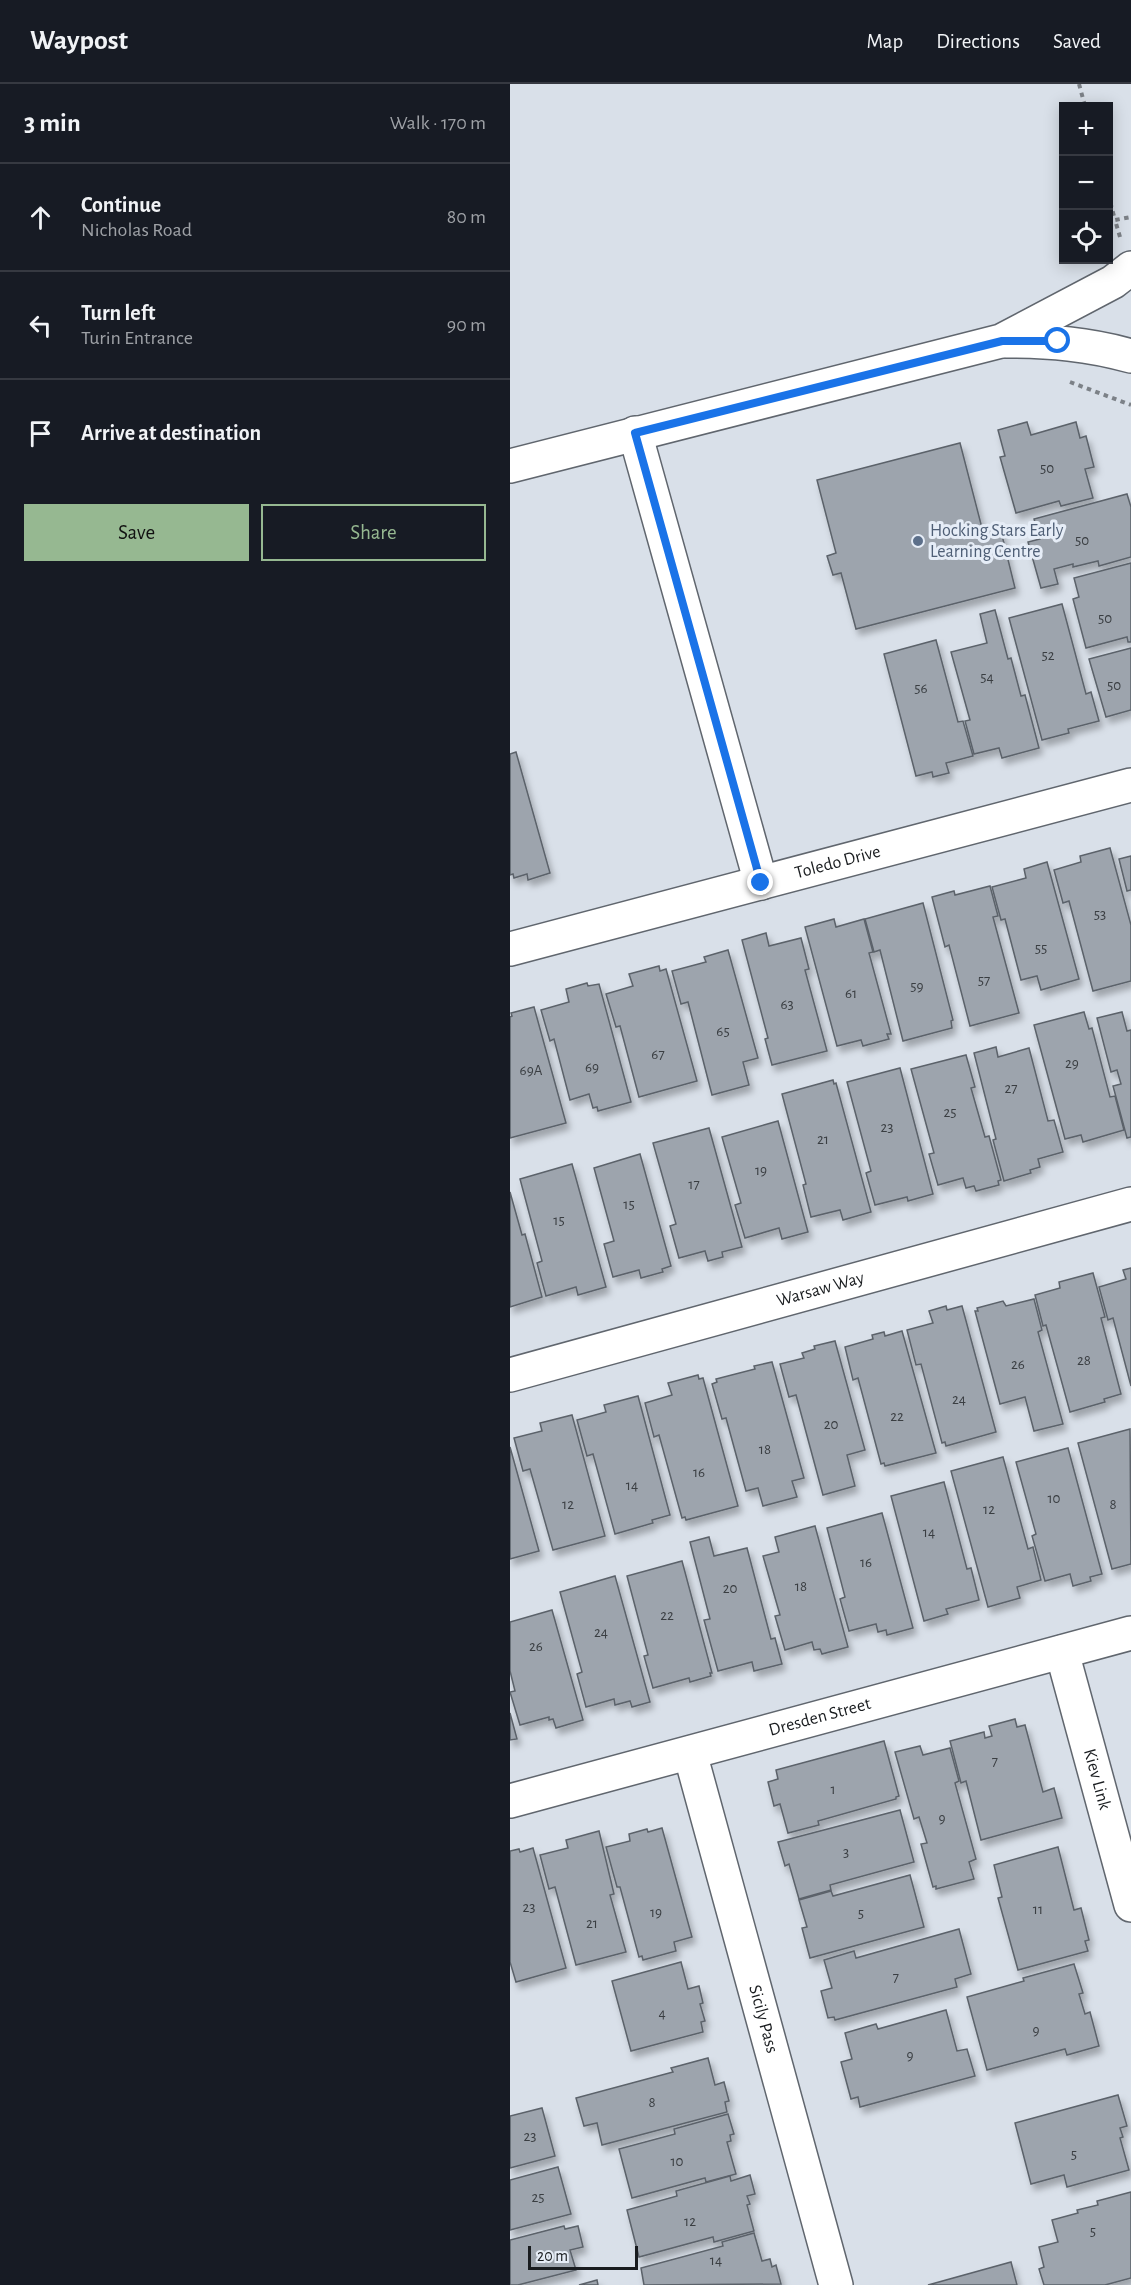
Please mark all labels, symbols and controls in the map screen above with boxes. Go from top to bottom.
text: Waypost [30,27,128,55]
text: Map [867,31,903,52]
text: Directions [936,31,1020,52]
text: Saved [1053,31,1101,52]
map controls [1059,102,1113,264]
button: + [1059,102,1113,156]
text: 3 min [24,110,81,136]
text: Walk · 170 m [390,113,486,133]
button: − [1059,156,1113,210]
text: Continue [81,194,161,216]
icon: ahead [24,201,57,234]
text: 80 m [447,207,486,227]
button: locate [1059,210,1113,264]
text: Nicholas Road [81,220,192,240]
text: Turn left [81,302,155,324]
icon: left [24,309,57,342]
text: 90 m [447,315,486,335]
route start [1044,327,1070,353]
text: Turin Entrance [81,328,193,348]
icon: arrive [24,417,57,450]
text: Arrive at destination [81,422,261,444]
house number: 50 [1040,461,1054,476]
button: Save [24,504,249,561]
button: Share [261,504,486,561]
place label: Hocking Stars Early Learning Centre [930,522,1064,561]
house number: 50 [1075,533,1089,548]
marker: Hocking Stars Early Learning Centre [911,534,925,548]
house number: 50 [1098,611,1112,626]
house number: 52 [1041,648,1055,663]
house number: 54 [980,670,994,685]
house number: 50 [1107,678,1121,693]
house number: 56 [914,681,928,696]
street label: Toledo Drive [793,843,883,882]
route end [747,869,773,895]
house number: 53 [1094,907,1106,922]
house number: 55 [1035,941,1047,956]
house number: 57 [978,973,990,988]
house number: 59 [910,979,924,994]
house number: 61 [845,986,857,1001]
house number: 63 [780,997,794,1012]
house number: 65 [716,1024,730,1039]
house number: 67 [651,1047,665,1062]
house number: 29 [1065,1056,1079,1071]
house number: 69 [585,1060,599,1075]
house number: 69A [520,1063,543,1078]
house number: 27 [1004,1081,1018,1096]
house number: 25 [943,1105,957,1120]
house number: 23 [880,1120,894,1135]
house number: 21 [817,1132,829,1147]
house number: 19 [755,1163,767,1178]
house number: 17 [688,1177,700,1192]
house number: 15 [623,1197,635,1212]
house number: 15 [553,1213,565,1228]
street label: Warsaw Way [775,1269,866,1310]
house number: 28 [1077,1353,1091,1368]
house number: 26 [1011,1357,1025,1372]
house number: 24 [952,1392,966,1407]
house number: 22 [890,1409,904,1424]
house number: 20 [824,1417,838,1432]
house number: 18 [759,1442,771,1457]
house number: 16 [693,1465,705,1480]
house number: 14 [626,1478,638,1493]
house number: 10 [1047,1491,1061,1506]
house number: 12 [562,1497,574,1512]
house number: 8 [1109,1497,1117,1512]
house number: 12 [983,1502,995,1517]
house number: 14 [923,1525,935,1540]
house number: 16 [860,1555,872,1570]
house number: 18 [795,1579,807,1594]
house number: 20 [723,1581,737,1596]
house number: 22 [660,1608,674,1623]
house number: 24 [594,1625,608,1640]
house number: 26 [529,1639,543,1654]
street label: Dresden Street [767,1695,873,1740]
street label: Kiev Link [1080,1747,1114,1813]
house number: 7 [992,1754,998,1769]
house number: 1 [830,1782,836,1797]
house number: 9 [938,1811,946,1826]
house number: 3 [843,1845,849,1860]
house number: 23 [522,1900,536,1915]
house number: 11 [1033,1902,1043,1917]
house number: 19 [650,1905,662,1920]
house number: 5 [858,1906,864,1921]
house number: 21 [586,1916,598,1931]
house number: 7 [893,1970,899,1985]
street label: Sicily Pass [745,1983,781,2055]
house number: 4 [658,2006,666,2021]
house number: 9 [1032,2023,1040,2038]
house number: 9 [906,2048,914,2063]
house number: 8 [648,2095,656,2110]
house number: 23 [523,2129,537,2144]
house number: 5 [1071,2147,1077,2162]
house number: 10 [670,2154,684,2169]
house number: 25 [531,2190,545,2205]
house number: 12 [684,2214,696,2229]
house number: 5 [1090,2224,1096,2239]
scale bar [528,2243,638,2270]
text: 20 m [537,2248,568,2264]
house number: 14 [710,2253,722,2268]

